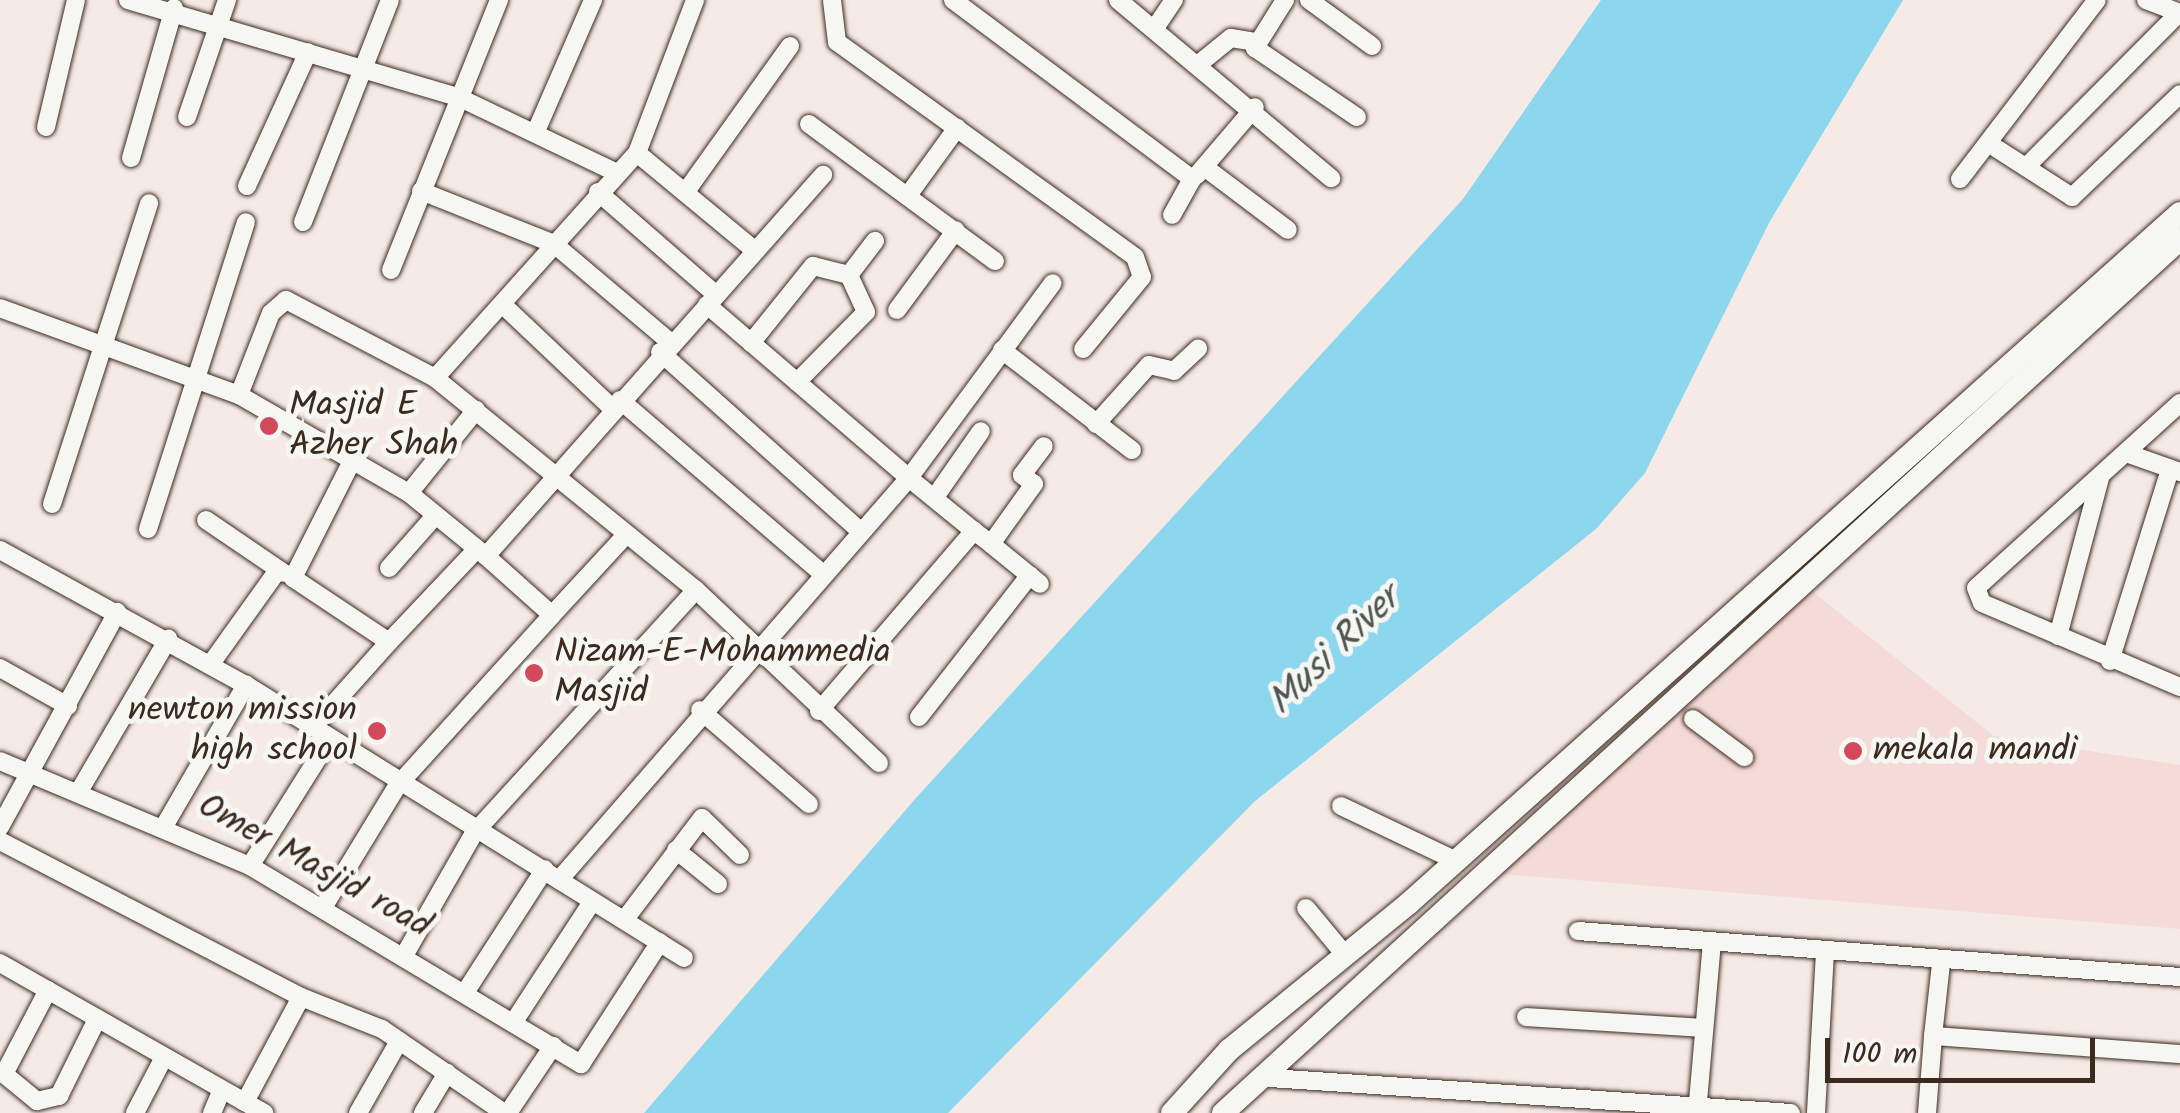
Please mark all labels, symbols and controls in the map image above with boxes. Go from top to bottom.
place label: Masjid E Azher Shah [289,385,458,467]
marker: Masjid E Azher Shah [258,415,280,437]
water label: Musi River [1260,578,1410,726]
place label: Nizam-E-Mohammedia Masjid [554,632,891,714]
marker: Nizam-E-Mohammedia Masjid [523,662,545,684]
place label: newton mission high school [128,690,357,772]
marker: newton mission high school [366,720,388,742]
place label: mekala mandi [1873,730,2077,772]
marker: mekala mandi [1842,740,1864,762]
street label: Omer Masjid road [190,786,438,948]
scale bar [1830,1018,2100,1080]
text: 100 m [1842,1031,1917,1079]

